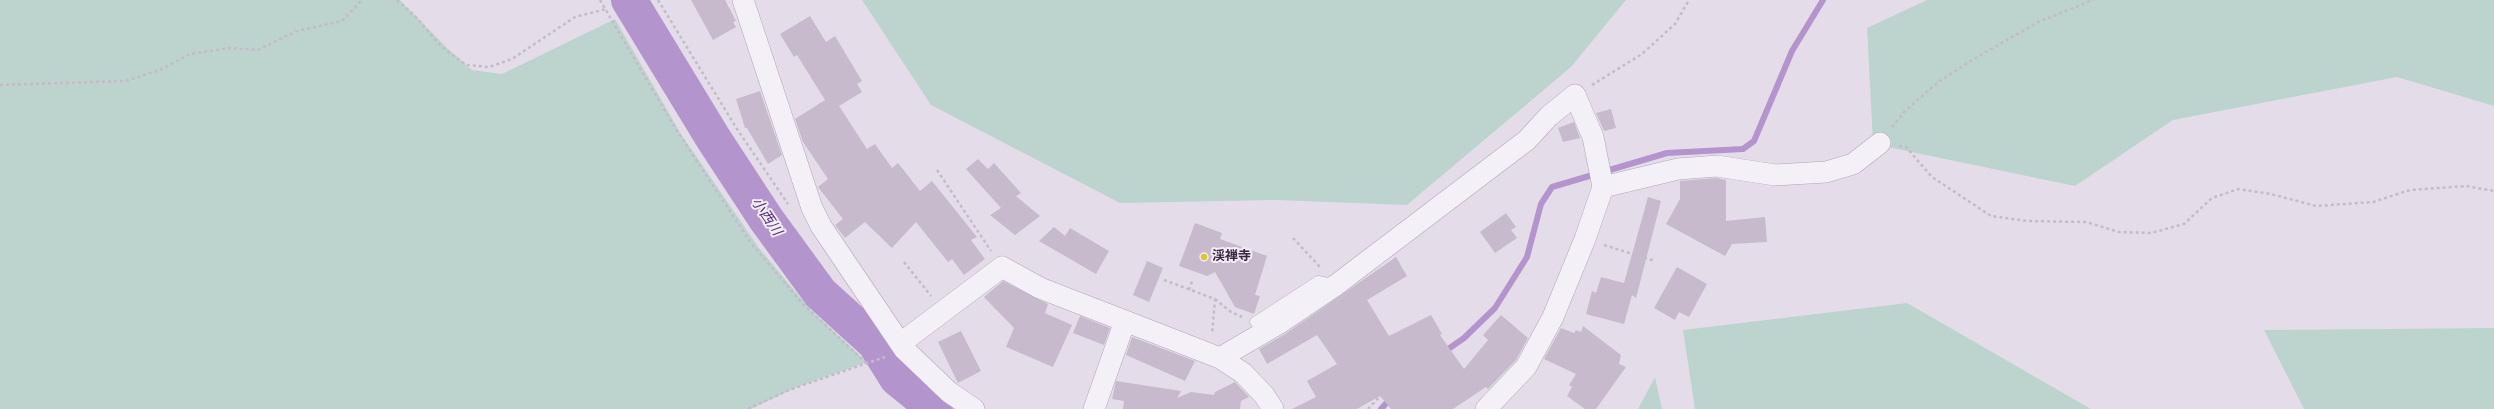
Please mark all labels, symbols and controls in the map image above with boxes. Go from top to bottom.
water label: 小西川 [747,195,785,239]
place label: 渓禅寺 [1212,249,1251,265]
marker: 渓禅寺 [1199,252,1209,262]

